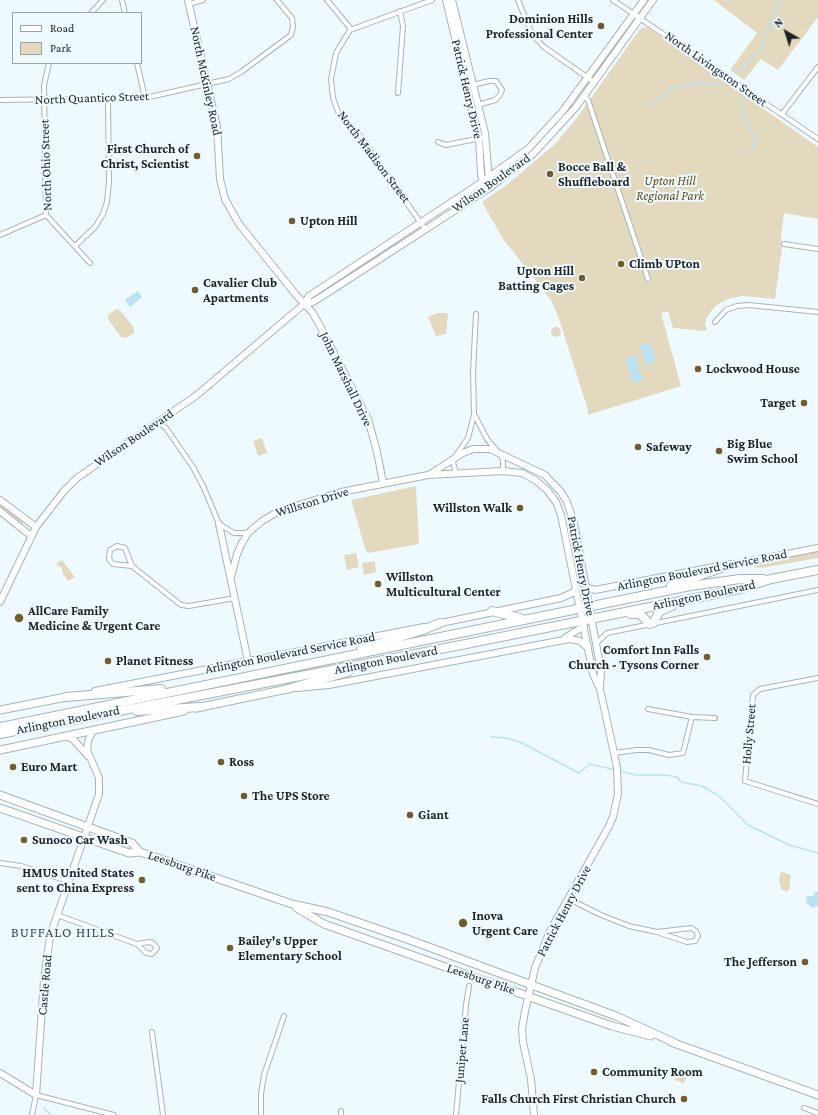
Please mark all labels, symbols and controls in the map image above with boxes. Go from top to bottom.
place label: Dominion Hills Professional Center [486,11,593,42]
legend [12,12,142,64]
north arrow [766,12,806,52]
text: N [772,16,785,30]
text: Road [50,21,74,35]
marker: Dominion Hills Professional Center [596,21,606,31]
street label: North McKinley Road [187,25,225,137]
street label: North Livingston Street [662,28,770,110]
street label: Patrick Henry Drive [448,38,486,140]
text: Park [50,41,71,55]
street label: North Quantico Street [35,88,149,108]
street label: North Madison Street [334,108,414,206]
street label: North Ohio Street [37,119,55,211]
place label: First Church of Christ, Scientist [101,141,189,172]
street label: Wilson Boulevard [449,150,533,216]
marker: First Church of Christ, Scientist [192,151,202,161]
place label: Bocce Ball & Shuffleboard [558,159,630,190]
marker: Bocce Ball & Shuffleboard [545,169,555,179]
park label: Upton Hill Regional Park [636,173,704,204]
place label: Upton Hill [300,213,358,229]
marker: Upton Hill [287,216,297,226]
place label: Climb UPton [629,256,700,272]
marker: Climb UPton [616,259,626,269]
place label: Upton Hill Batting Cages [498,263,574,294]
marker: Upton Hill Batting Cages [577,273,587,283]
place label: Cavalier Club Apartments [203,275,277,306]
marker: Cavalier Club Apartments [190,285,200,295]
street label: John Marshall Drive [316,329,376,429]
place label: Lockwood House [706,361,800,377]
marker: Lockwood House [693,364,703,374]
place label: Target [760,395,796,411]
marker: Target [799,398,809,408]
street label: Wilson Boulevard [91,406,177,470]
place label: Big Blue Swim School [727,436,798,467]
place label: Safeway [646,439,692,455]
marker: Safeway [633,442,643,452]
marker: Big Blue Swim School [714,446,724,456]
street label: Willston Drive [274,484,350,520]
place label: Willston Walk [433,500,512,516]
marker: Willston Walk [515,503,525,513]
street label: Patrick Henry Drive [564,515,598,617]
street label: Arlington Boulevard Service Road [616,546,788,594]
place label: Willston Multicultural Center [386,569,501,600]
street label: Arlington Boulevard [651,576,757,614]
marker: Willston Multicultural Center [373,579,383,589]
place label: AllCare Family Medicine & Urgent Care [28,603,160,634]
marker: AllCare Family Medicine & Urgent Care [13,612,25,624]
street label: Arlington Boulevard Service Road [204,629,376,677]
street label: Arlington Boulevard [333,642,439,678]
place label: Comfort Inn Falls Church - Tysons Corner [568,642,699,673]
marker: Comfort Inn Falls Church - Tysons Corner [702,652,712,662]
place label: Planet Fitness [116,653,193,669]
marker: Planet Fitness [103,656,113,666]
street label: Arlington Boulevard [15,702,121,738]
street label: Holly Street [739,703,759,765]
place label: Ross [229,754,254,770]
marker: Ross [216,757,226,767]
place label: Euro Mart [21,759,77,775]
marker: Euro Mart [8,762,18,772]
place label: The UPS Store [252,788,330,804]
marker: The UPS Store [239,791,249,801]
place label: Giant [418,807,449,823]
marker: Giant [405,810,415,820]
place label: Sunoco Car Wash [32,832,128,848]
marker: Sunoco Car Wash [19,835,29,845]
street label: Leesburg Pike [146,847,218,885]
street label: Patrick Henry Drive [533,863,595,959]
place label: HMUS United States sent to China Express [16,865,134,896]
marker: HMUS United States sent to China Express [137,875,147,885]
place label: Inova Urgent Care [472,908,538,939]
marker: Inova Urgent Care [457,917,469,929]
district label: BUFFALO HILLS [11,925,115,941]
place label: Bailey's Upper Elementary School [238,933,342,964]
marker: Bailey's Upper Elementary School [225,943,235,953]
street label: Castle Road [35,954,55,1016]
place label: The Jefferson [724,954,797,970]
marker: The Jefferson [800,957,810,967]
street label: Leesburg Pike [445,960,517,998]
street label: Juniper Lane [451,1016,473,1084]
place label: Community Room [602,1064,703,1080]
marker: Community Room [589,1067,599,1077]
place label: Falls Church First Christian Church [481,1091,676,1107]
marker: Falls Church First Christian Church [679,1094,689,1104]

